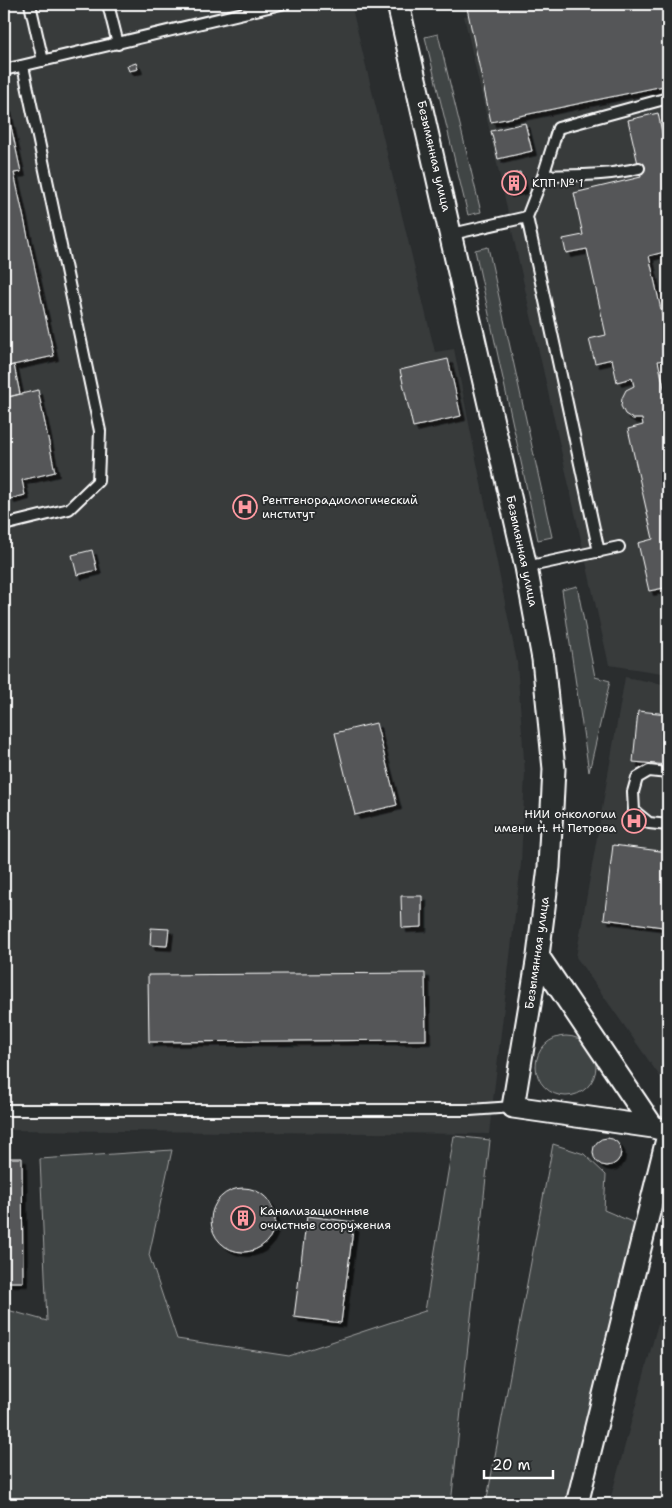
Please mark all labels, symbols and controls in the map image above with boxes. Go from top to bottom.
street label: Безымянная улица [413,99,455,214]
building icon: КПП № 1 [501,170,527,196]
place label: КПП № 1 [532,175,584,191]
place label: Рентгенорадиологический институт [262,492,418,522]
hospital icon: Рентгенорадиологический институт [232,494,258,520]
street label: Безымянная улица [502,494,542,609]
place label: НИИ онкологии имени Н. Н. Петрова [494,806,617,836]
hospital icon: НИИ онкологии имени Н. Н. Петрова [621,808,647,834]
street label: Безымянная улица [521,895,553,1010]
place label: Канализационные очистные сооружения [260,1203,391,1233]
building icon: Канализационные очистные сооружения [230,1205,256,1231]
scale bar [484,1448,553,1480]
text: 20 m [492,1455,531,1475]

